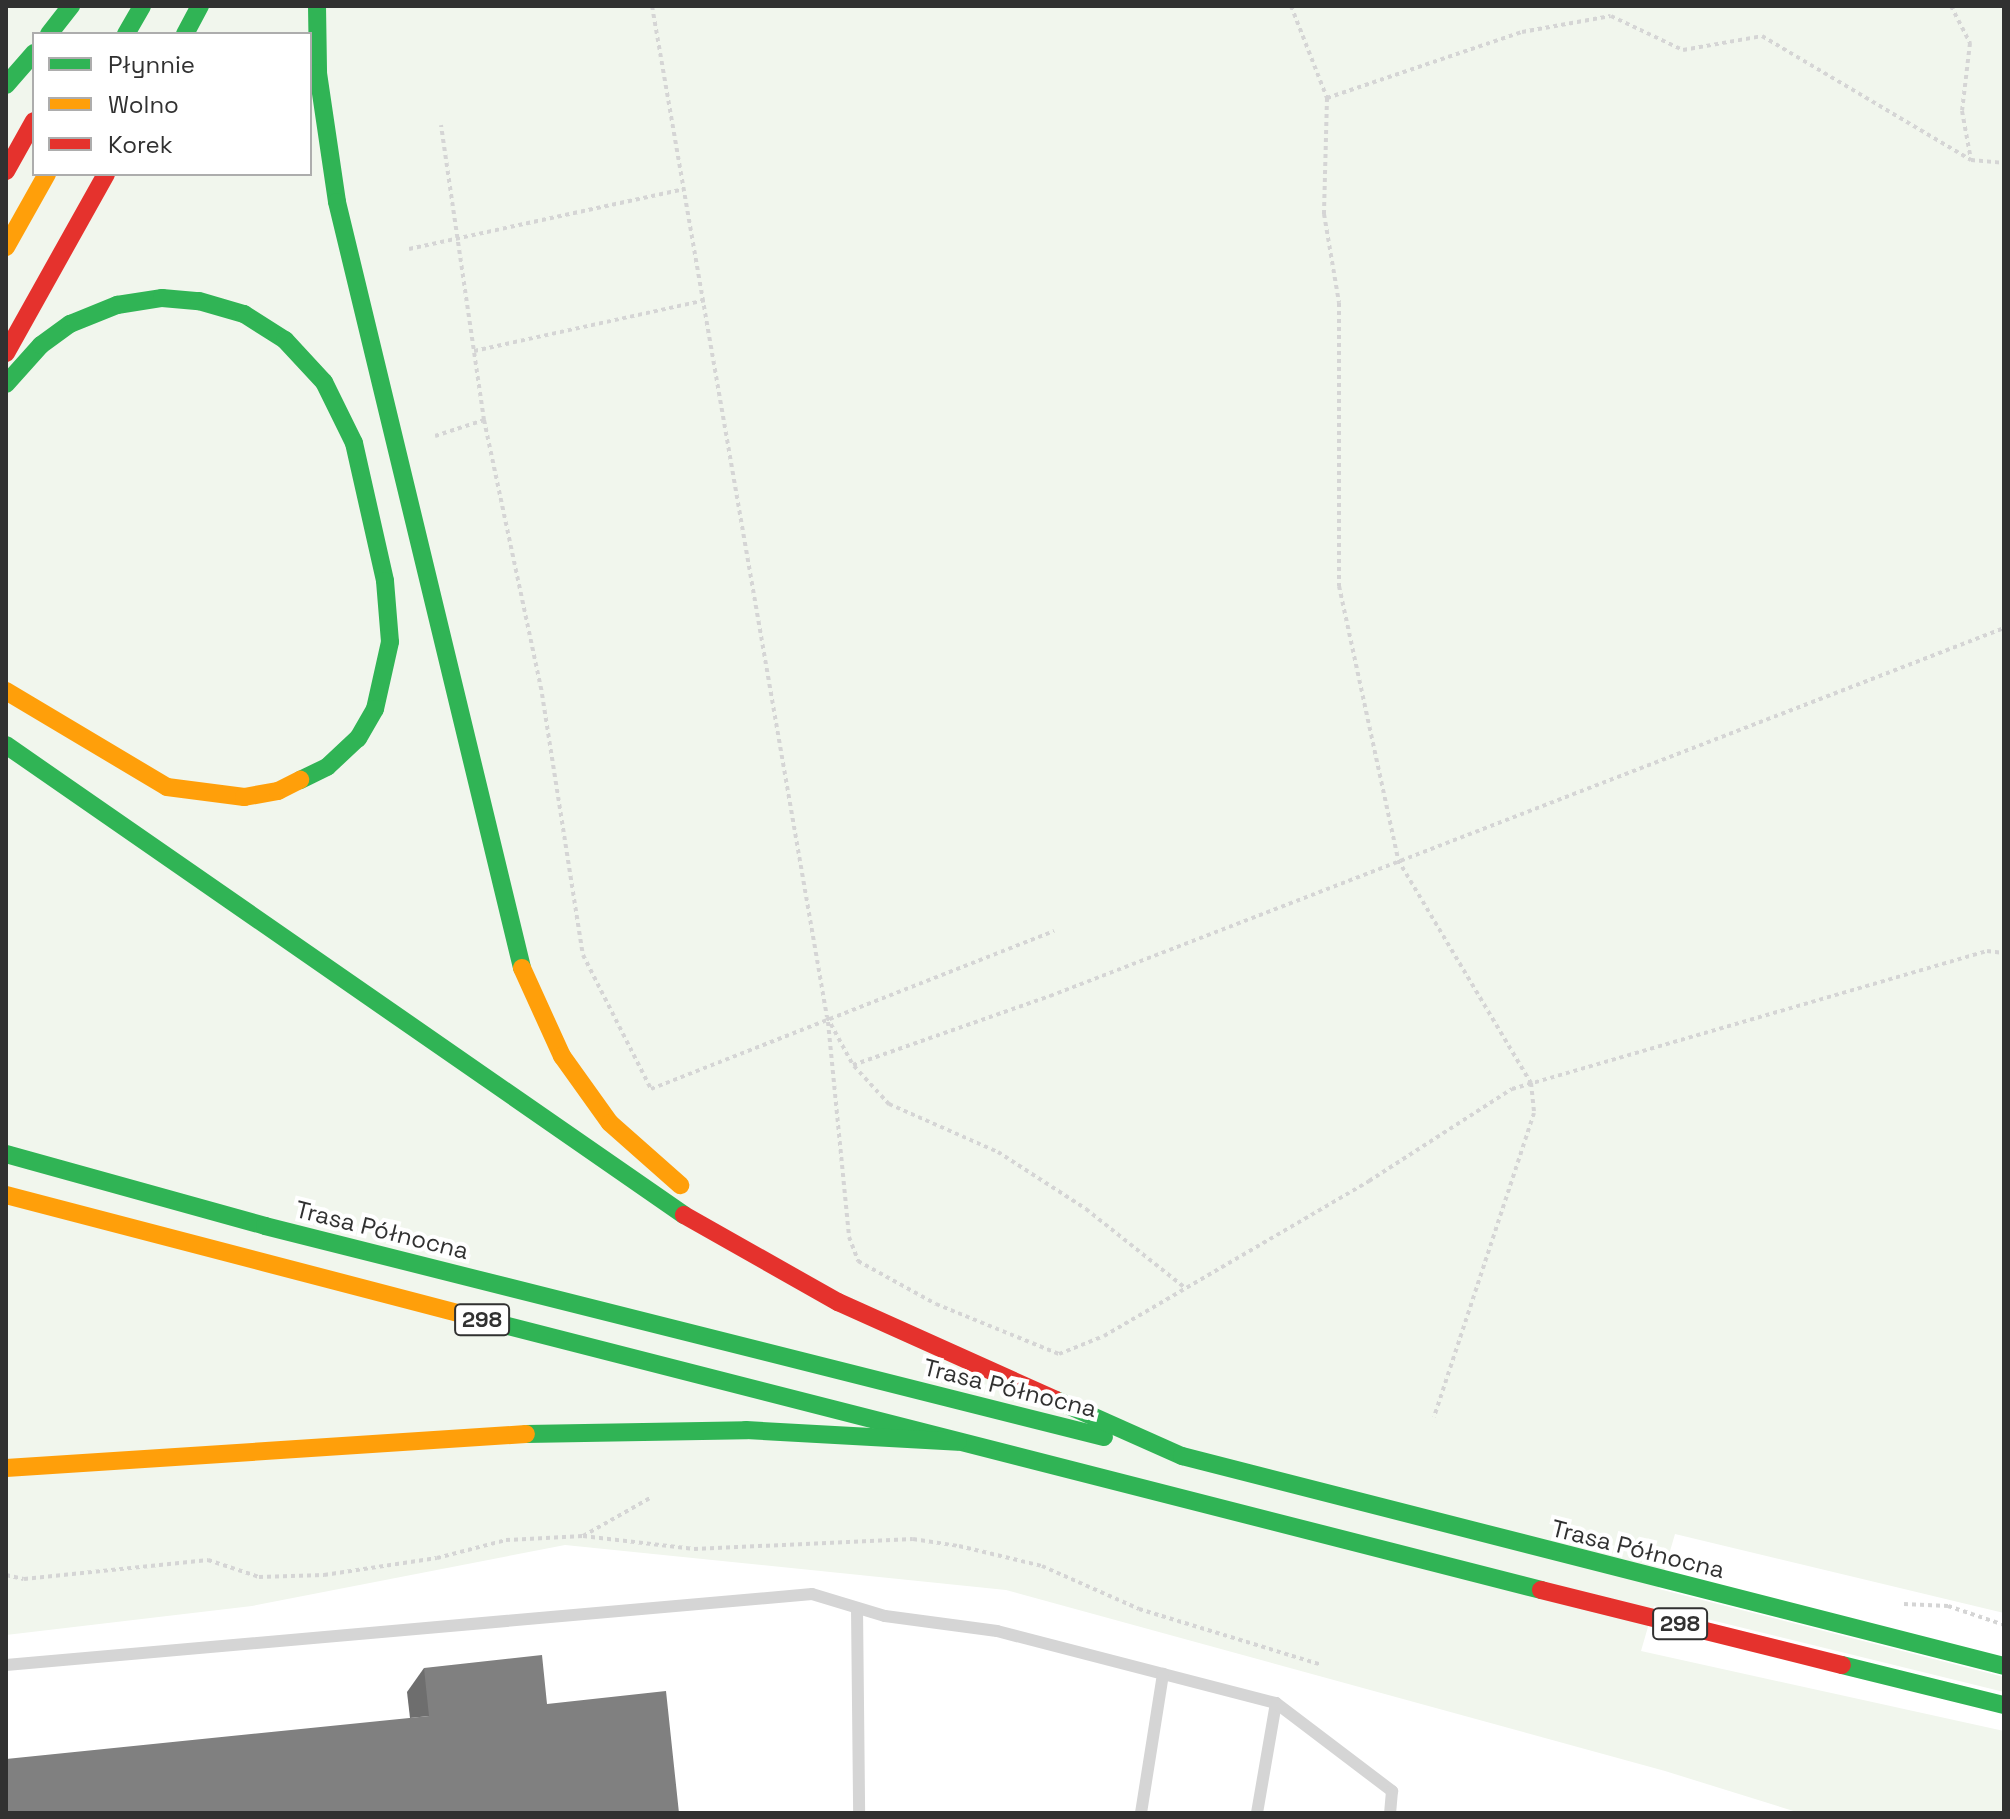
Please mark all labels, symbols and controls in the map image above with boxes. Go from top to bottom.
legend [32,32,312,176]
text: Płynnie [108,49,195,80]
text: Wolno [108,89,179,120]
text: Korek [108,129,173,160]
street label: Trasa Północna [293,1195,471,1265]
road number: 298 [454,1302,510,1338]
street label: Trasa Północna [921,1353,1099,1423]
street label: Trasa Północna [1549,1514,1727,1584]
road number: 298 [1652,1606,1708,1642]

